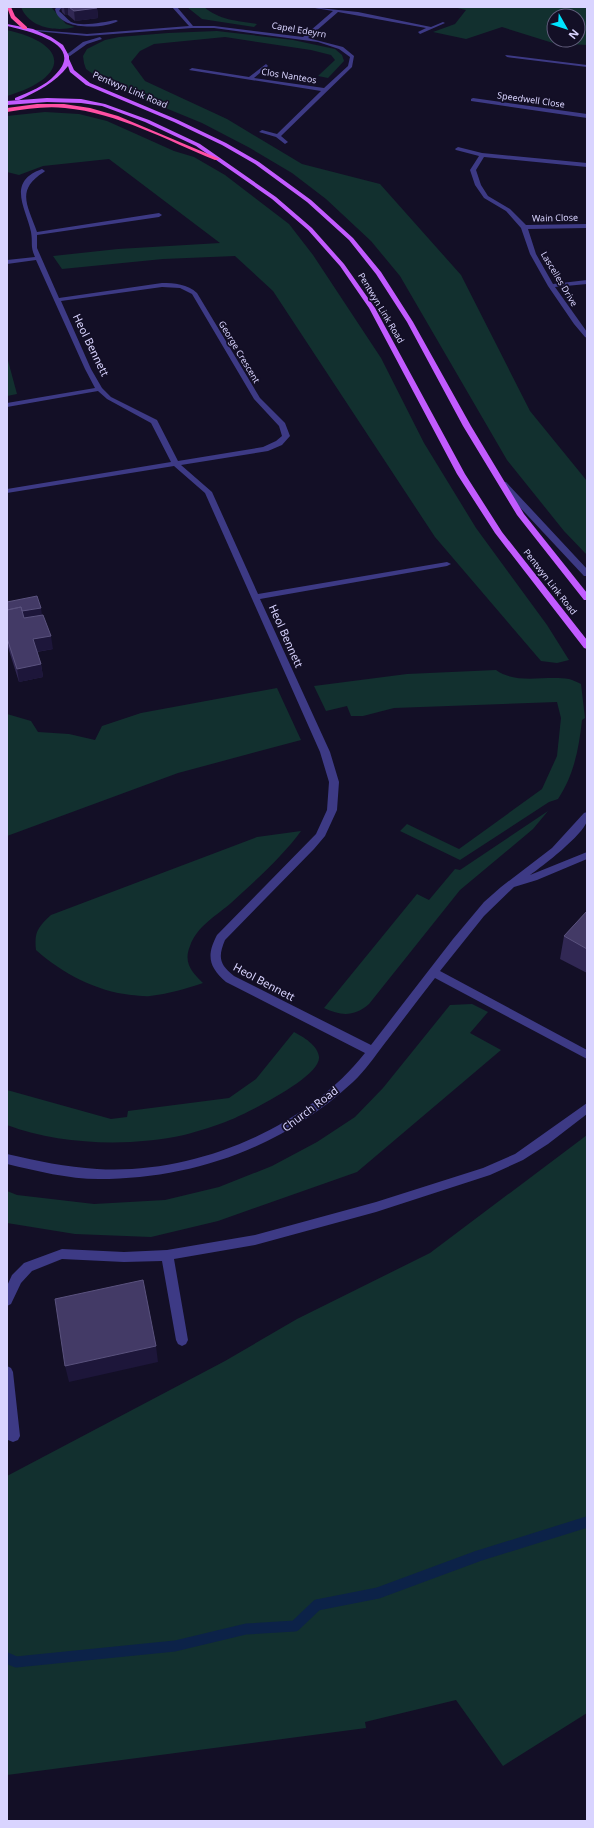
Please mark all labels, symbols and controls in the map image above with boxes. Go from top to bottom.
north arrow [546,8,586,48]
street label: Capel Edeyrn [271,18,327,41]
text: N [566,26,583,43]
street label: Clos Nanteos [261,65,318,86]
street label: Pentwyn Link Road [91,68,170,111]
street label: Speedwell Close [496,88,566,111]
street label: Wain Close [532,211,578,224]
street label: Lascelles Drive [538,249,581,309]
street label: Pentwyn Link Road [355,270,408,345]
street label: Heol Bennett [70,311,113,379]
street label: George Crescent [216,318,264,386]
street label: Pentwyn Link Road [521,546,580,617]
street label: Heol Bennett [266,602,307,670]
street label: Heol Bennett [231,959,298,1004]
street label: Church Road [279,1083,341,1135]

